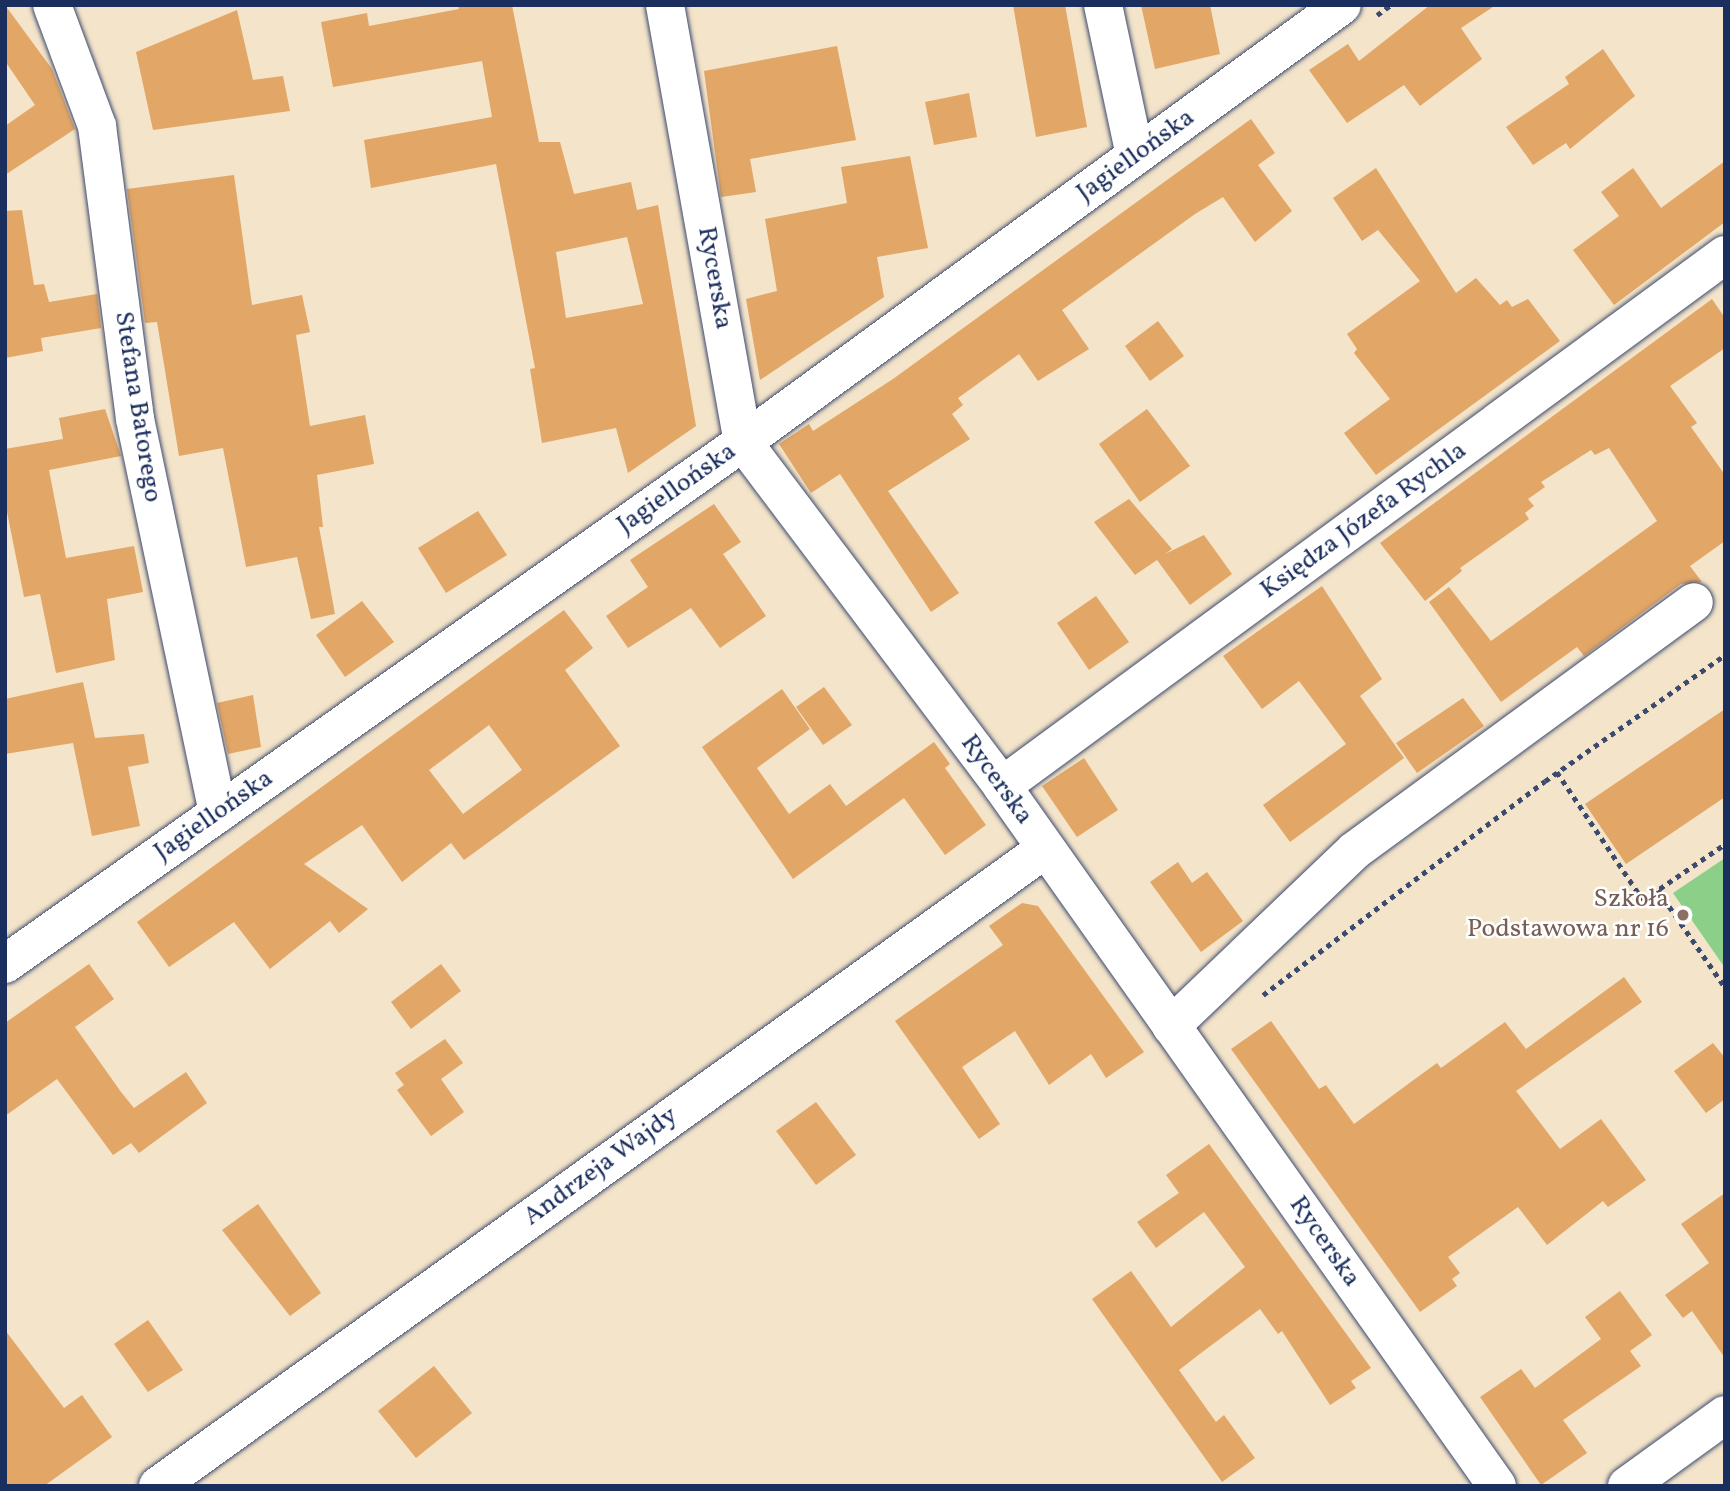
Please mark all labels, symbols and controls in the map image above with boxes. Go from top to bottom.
street label: Jagiellońska [1071,103,1201,209]
street label: Rycerska [690,224,738,332]
street label: Stefana Batorego [107,309,167,505]
street label: Księdza Józefa Rychla [1255,436,1473,606]
street label: Jagiellońska [611,437,743,541]
street label: Rycerska [953,729,1039,831]
street label: Jagiellońska [148,764,280,868]
place label: Szkoła Podstawowa nr 16 [1467,884,1669,946]
marker: Szkoła Podstawowa nr 16 [1675,907,1691,923]
street label: Andrzeja Wajdy [518,1100,684,1234]
street label: Rycerska [1281,1191,1367,1293]

